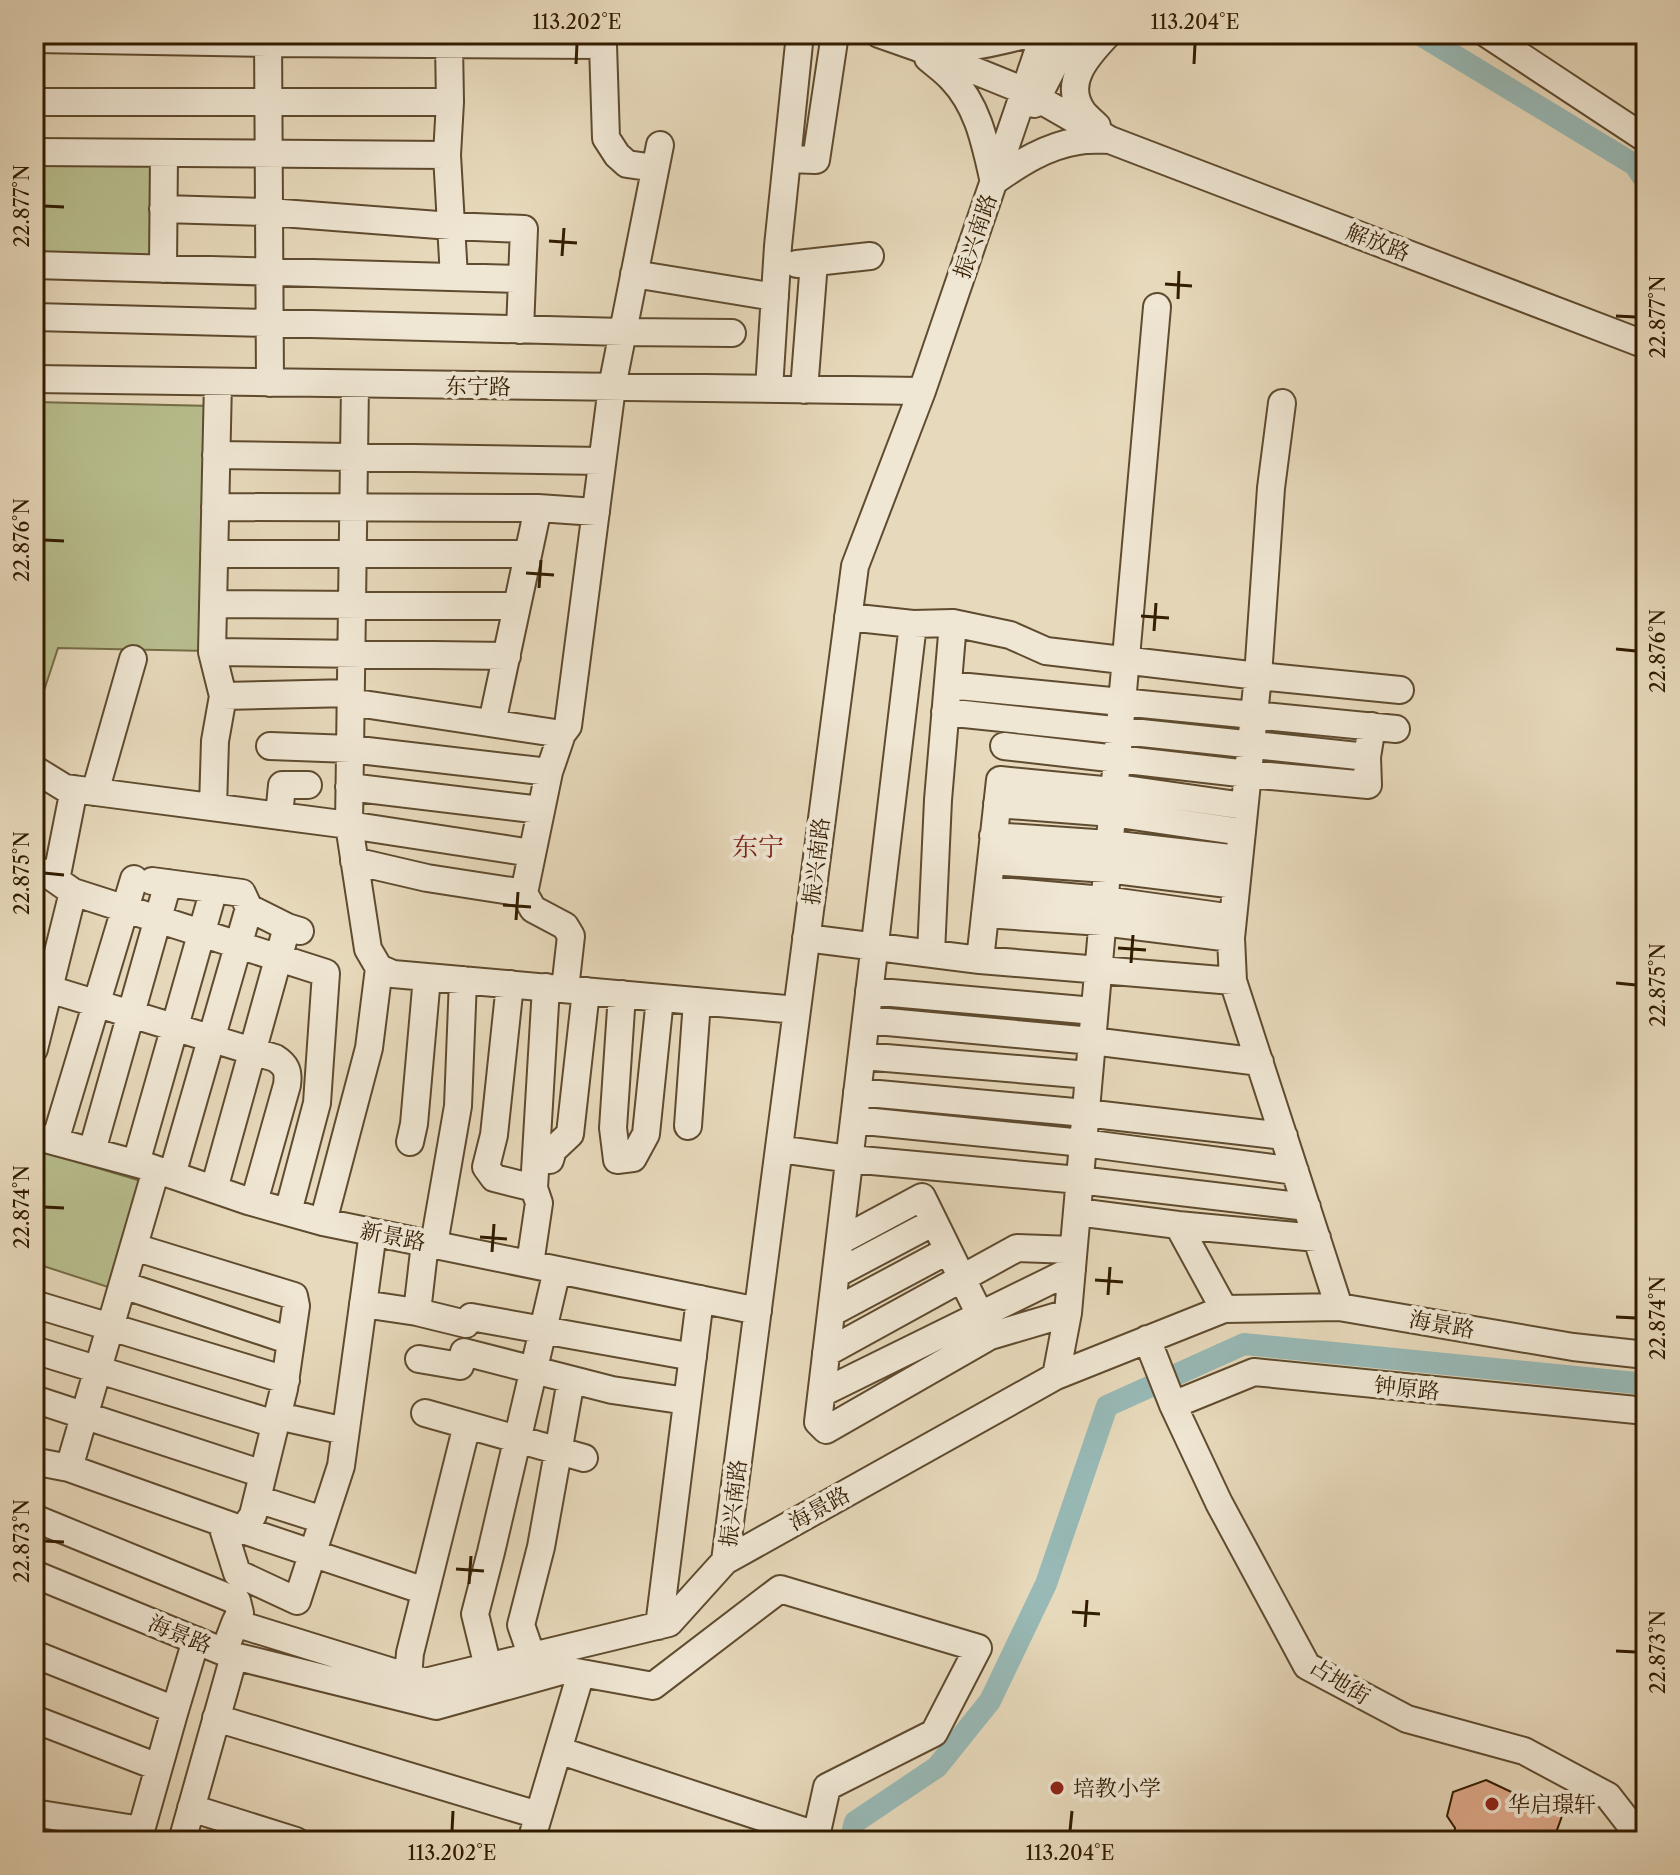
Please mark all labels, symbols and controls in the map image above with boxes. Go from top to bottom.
text: 113.202°E [532,10,622,34]
text: 113.204°E [1150,10,1240,34]
text: 22.877°N [10,165,34,247]
street label: 振兴南路 [948,190,1003,282]
street label: 解放路 [1342,218,1413,267]
text: 22.877°N [1646,276,1670,358]
street label: 东宁路 [445,372,511,401]
text: 22.876°N [10,498,34,582]
text: 22.876°N [1646,609,1670,693]
street label: 振兴南路 [798,816,835,906]
text: 22.875°N [10,831,34,915]
district label: 东宁 [732,831,784,863]
text: 22.875°N [1646,943,1670,1027]
text: 22.874°N [10,1165,34,1249]
street label: 新景路 [358,1217,428,1256]
text: 22.874°N [1646,1276,1670,1360]
street label: 海景路 [1407,1305,1477,1344]
street label: 钟原路 [1373,1372,1441,1405]
street label: 振兴南路 [715,1458,752,1548]
street label: 海景路 [784,1481,855,1536]
text: 22.873°N [10,1499,34,1583]
street label: 海景路 [144,1610,215,1659]
text: 22.873°N [1646,1610,1670,1694]
street label: 占地街 [1305,1652,1375,1710]
place label: 培教小学 [1073,1775,1161,1802]
marker: 培教小学 [1048,1779,1066,1797]
place label: 华启璟轩 [1508,1791,1596,1818]
marker: 华启璟轩 [1483,1795,1501,1813]
text: 113.202°E [407,1841,497,1865]
text: 113.204°E [1025,1841,1115,1865]

